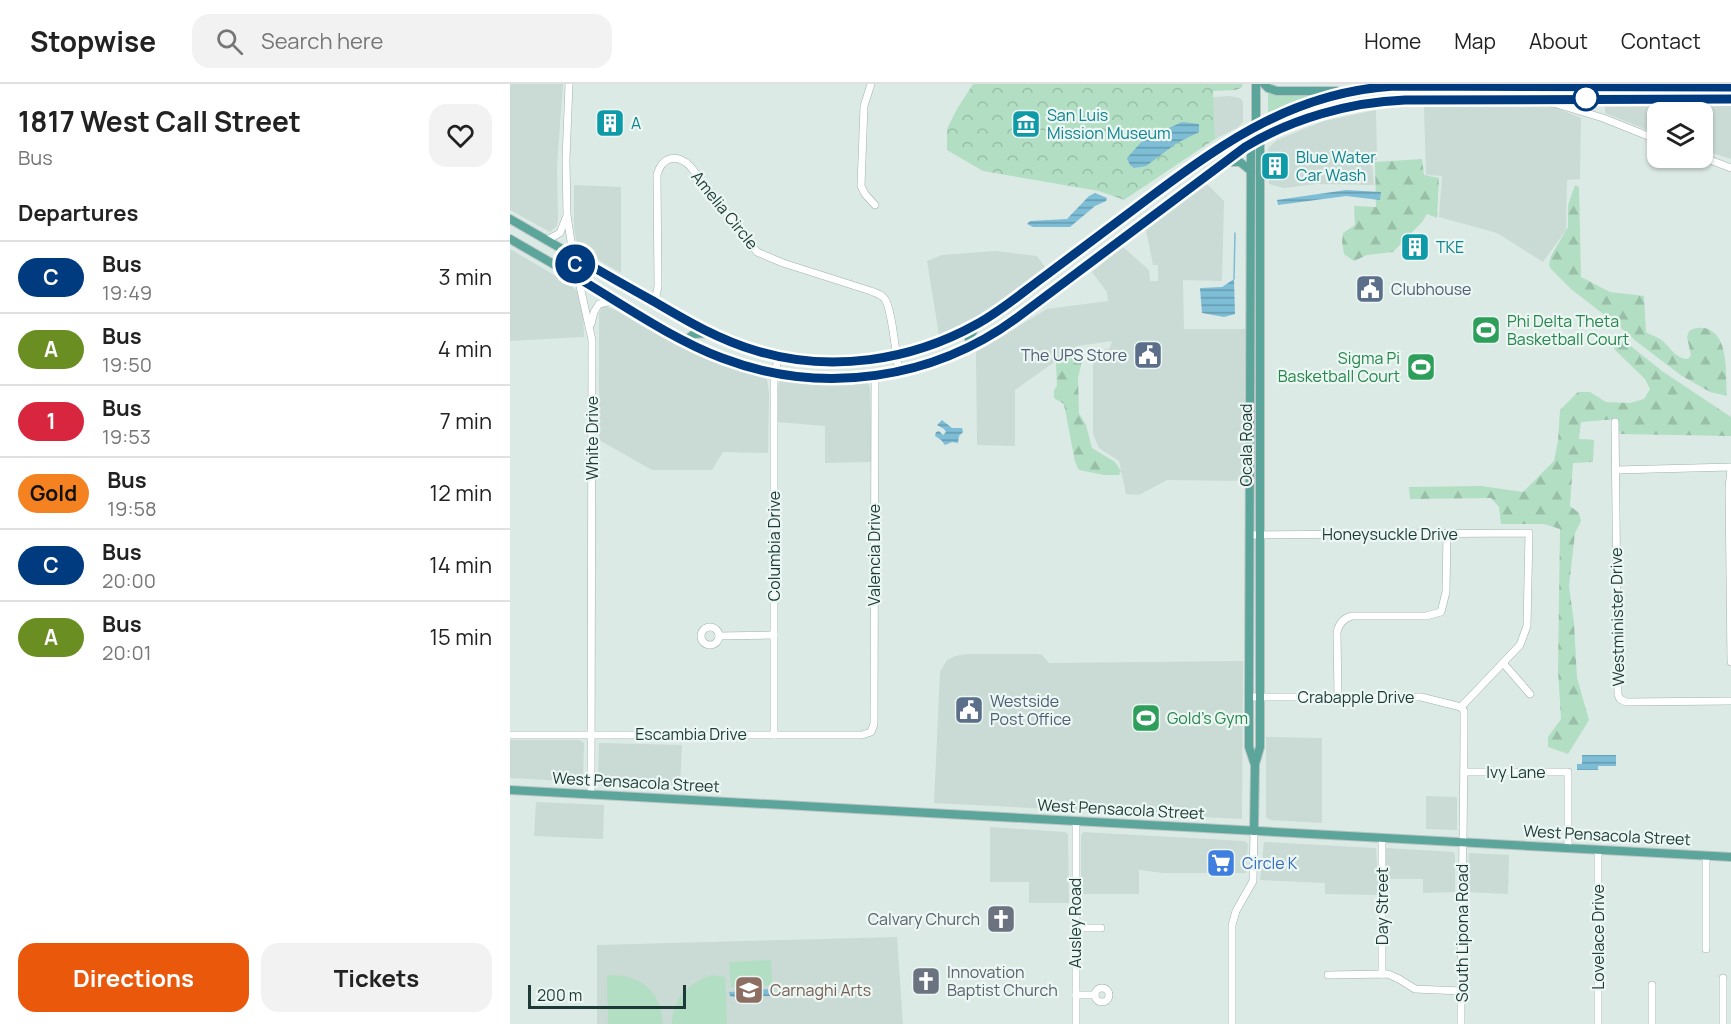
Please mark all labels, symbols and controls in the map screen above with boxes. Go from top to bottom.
search box [192,14,612,68]
text: Stopwise [30,22,156,60]
icon: search [213,25,246,58]
text: Search here [261,26,383,56]
text: Home [1364,27,1421,55]
text: Map [1454,27,1496,55]
text: About [1529,27,1588,55]
text: Contact [1621,27,1701,55]
unlabelled marker [1573,85,1599,111]
text: 1817 West Call Street [18,102,301,140]
map controls [1647,102,1713,168]
button: layers [1647,102,1713,168]
button: heart [429,104,492,167]
place label: San Luis Mission Museum [1047,104,1171,144]
building icon: A [594,107,626,139]
museum icon: San Luis Mission Museum [1010,108,1042,140]
place label: A [631,112,641,134]
text: Bus [18,144,53,171]
place label: Blue Water Car Wash [1296,146,1376,186]
building icon: Blue Water Car Wash [1259,150,1291,182]
street label: Amelia Circle [687,166,763,254]
text: Departures [18,198,138,228]
building icon: TKE [1399,231,1431,263]
place label: TKE [1436,236,1464,258]
line badge: C [556,244,594,284]
text: Bus [102,249,142,279]
text: C [567,250,583,278]
text: 3 min [439,262,492,292]
text: C [43,263,59,291]
public building icon: Clubhouse [1354,273,1386,305]
place label: Clubhouse [1391,278,1471,300]
text: 19:49 [102,279,152,306]
place label: Phi Delta Theta Basketball Court [1507,310,1629,350]
sports icon: Phi Delta Theta Basketball Court [1470,314,1502,346]
text: Bus [102,321,142,351]
text: 4 min [438,334,492,364]
text: A [44,335,58,363]
public building icon: The UPS Store [1132,339,1164,371]
place label: The UPS Store [1021,344,1127,366]
place label: Sigma Pi Basketball Court [1278,347,1400,387]
text: 19:50 [102,351,152,378]
sports icon: Sigma Pi Basketball Court [1405,351,1437,383]
text: Bus [102,393,142,423]
street label: White Drive [581,396,603,480]
street label: Ocala Road [1235,403,1257,487]
text: 7 min [440,406,492,436]
text: 1 [46,407,56,435]
text: 19:53 [102,423,151,450]
text: Bus [107,465,147,495]
text: 12 min [430,478,492,508]
text: Gold [30,479,77,507]
street label: Columbia Drive [763,491,785,601]
text: 19:58 [107,495,157,522]
street label: Valencia Drive [863,504,885,606]
street label: Honeysuckle Drive [1322,523,1458,545]
text: Bus [102,537,142,567]
street label: Westminister Drive [1605,547,1629,687]
text: 14 min [429,550,492,580]
text: C [43,551,59,579]
text: 20:00 [102,567,156,594]
text: Bus [102,609,142,639]
text: 15 min [429,622,492,652]
text: A [44,623,58,651]
text: 20:01 [102,639,152,666]
street label: Crabapple Drive [1298,686,1414,708]
place label: Westside Post Office [990,690,1071,730]
public building icon: Westside Post Office [953,694,985,726]
sports icon: Gold's Gym [1130,702,1162,734]
place label: Gold's Gym [1167,707,1248,729]
street label: Escambia Drive [635,723,747,745]
street label: Ivy Lane [1486,761,1546,783]
street label: West Pensacola Street [552,767,720,797]
street label: West Pensacola Street [1037,794,1205,824]
street label: West Pensacola Street [1523,820,1691,850]
supermarket icon: Circle K [1205,847,1237,879]
place label: Circle K [1242,852,1298,874]
street label: South Lipona Road [1451,864,1473,1002]
street label: Day Street [1371,867,1393,945]
street label: Ausley Road [1064,878,1086,968]
street label: Lovelace Drive [1587,884,1609,990]
church icon: Calvary Church [985,903,1017,935]
place label: Calvary Church [868,908,980,930]
button: Directions [18,943,249,1012]
button: Tickets [261,943,492,1012]
place label: Innovation Baptist Church [947,961,1058,1001]
church icon: Innovation Baptist Church [910,965,942,997]
school or university icon: Carnaghi Arts [733,974,765,1006]
place label: Carnaghi Arts [770,979,871,1001]
scale bar [528,982,686,1010]
text: 200 m [537,984,582,1006]

